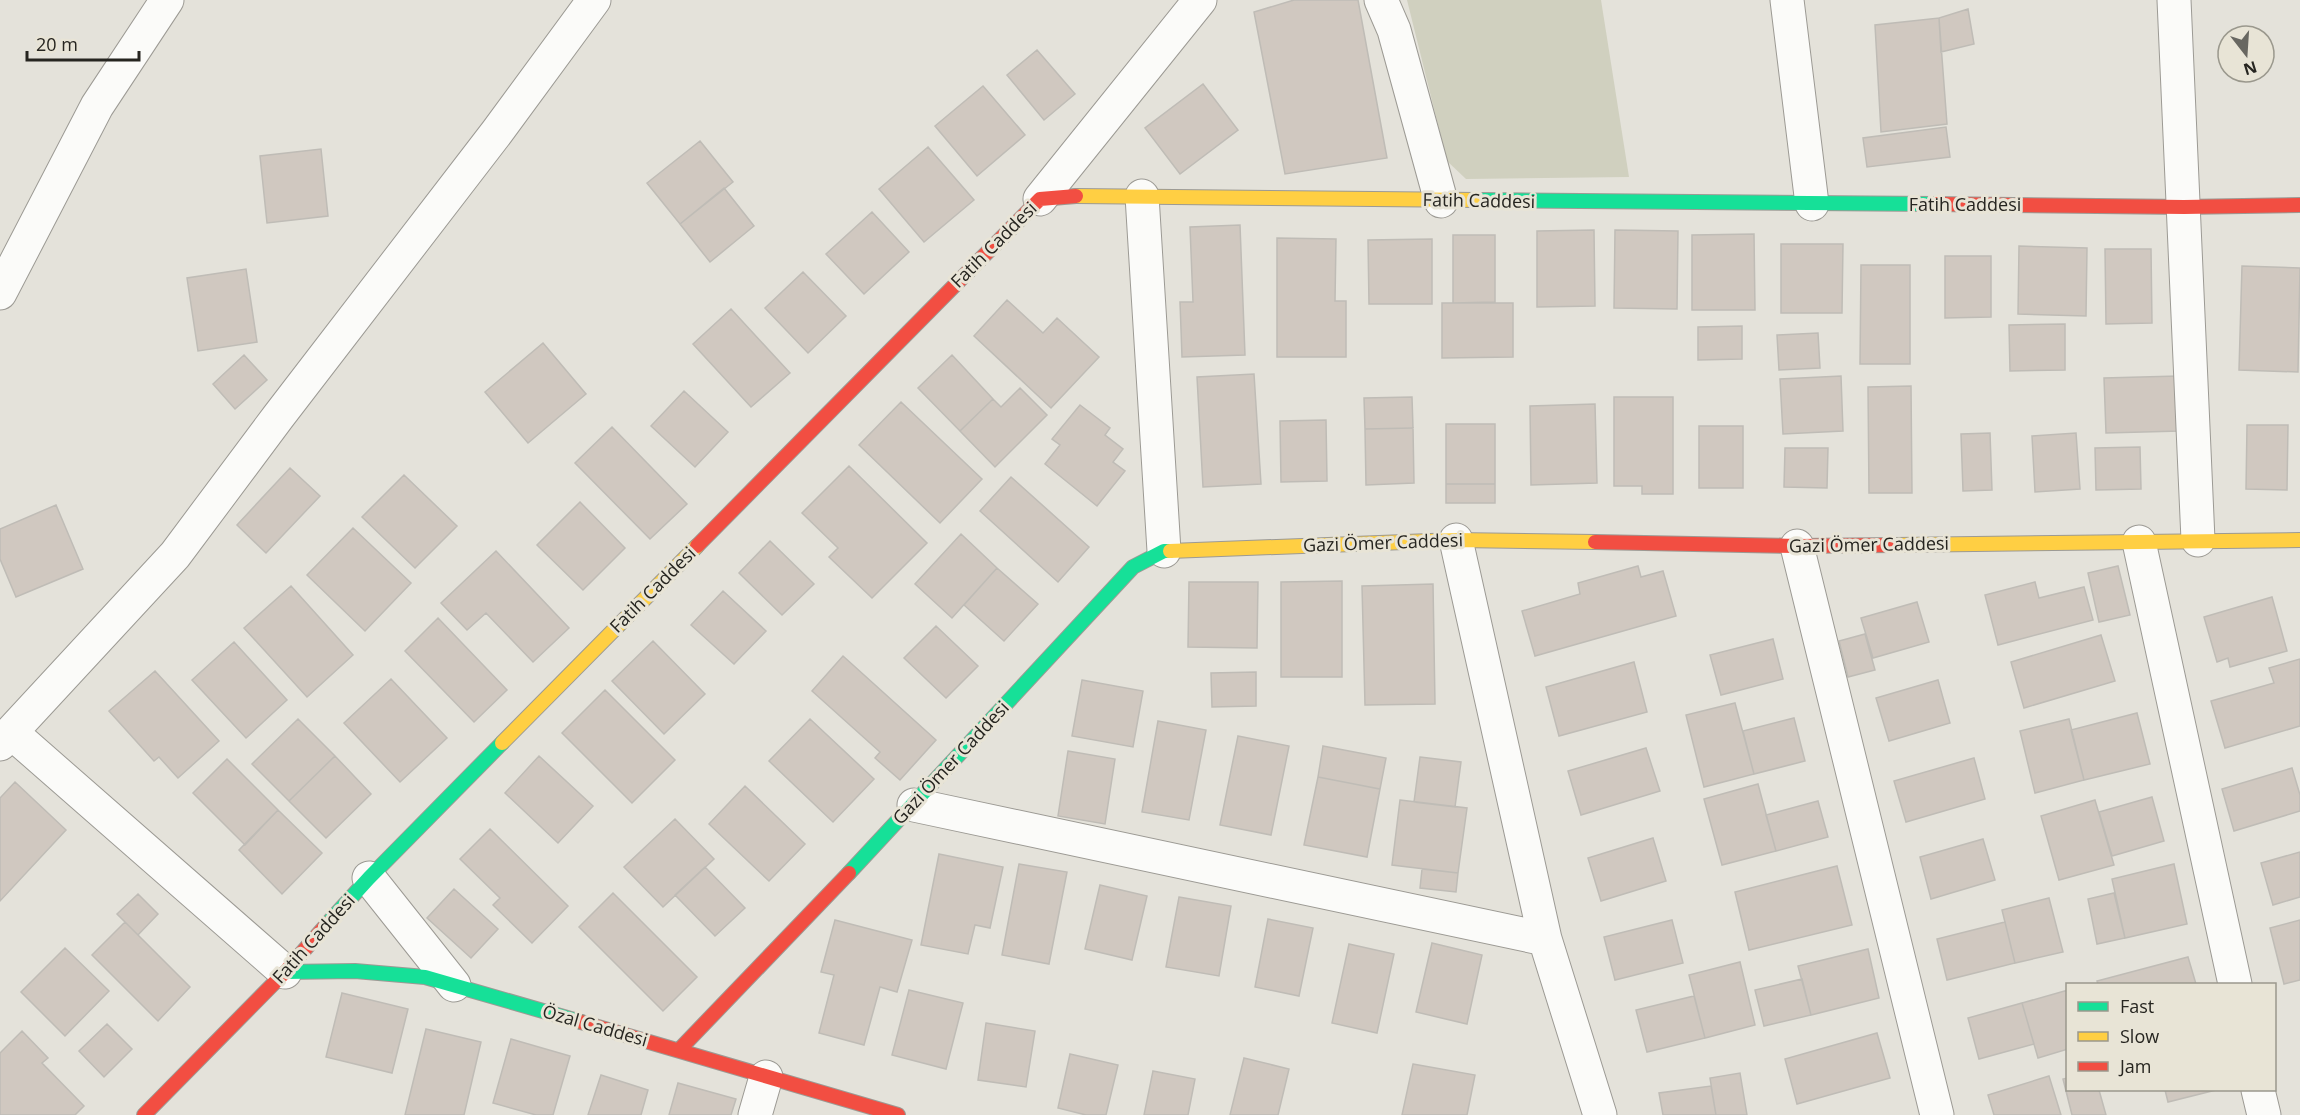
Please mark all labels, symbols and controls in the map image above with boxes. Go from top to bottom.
scale bar [27,24,140,62]
north arrow [2216,24,2276,84]
text: 20 m [36,32,78,56]
text: N [2241,56,2260,81]
street label: Fatih Caddesi [1423,187,1535,213]
street label: Fatih Caddesi [1909,192,2021,216]
street label: Fatih Caddesi [945,196,1042,293]
street label: Gazi Ömer Caddesi [1303,527,1463,557]
street label: Gazi Ömer Caddesi [1789,531,1949,557]
street label: Fatih Caddesi [604,541,701,638]
street label: Gazi Ömer Caddesi [887,696,1014,829]
street label: Fatih Caddesi [267,888,360,988]
legend [2066,983,2276,1091]
text: Fast [2120,994,2154,1018]
street label: Özal Caddesi [540,999,651,1051]
text: Slow [2120,1024,2159,1048]
text: Jam [2118,1054,2152,1078]

